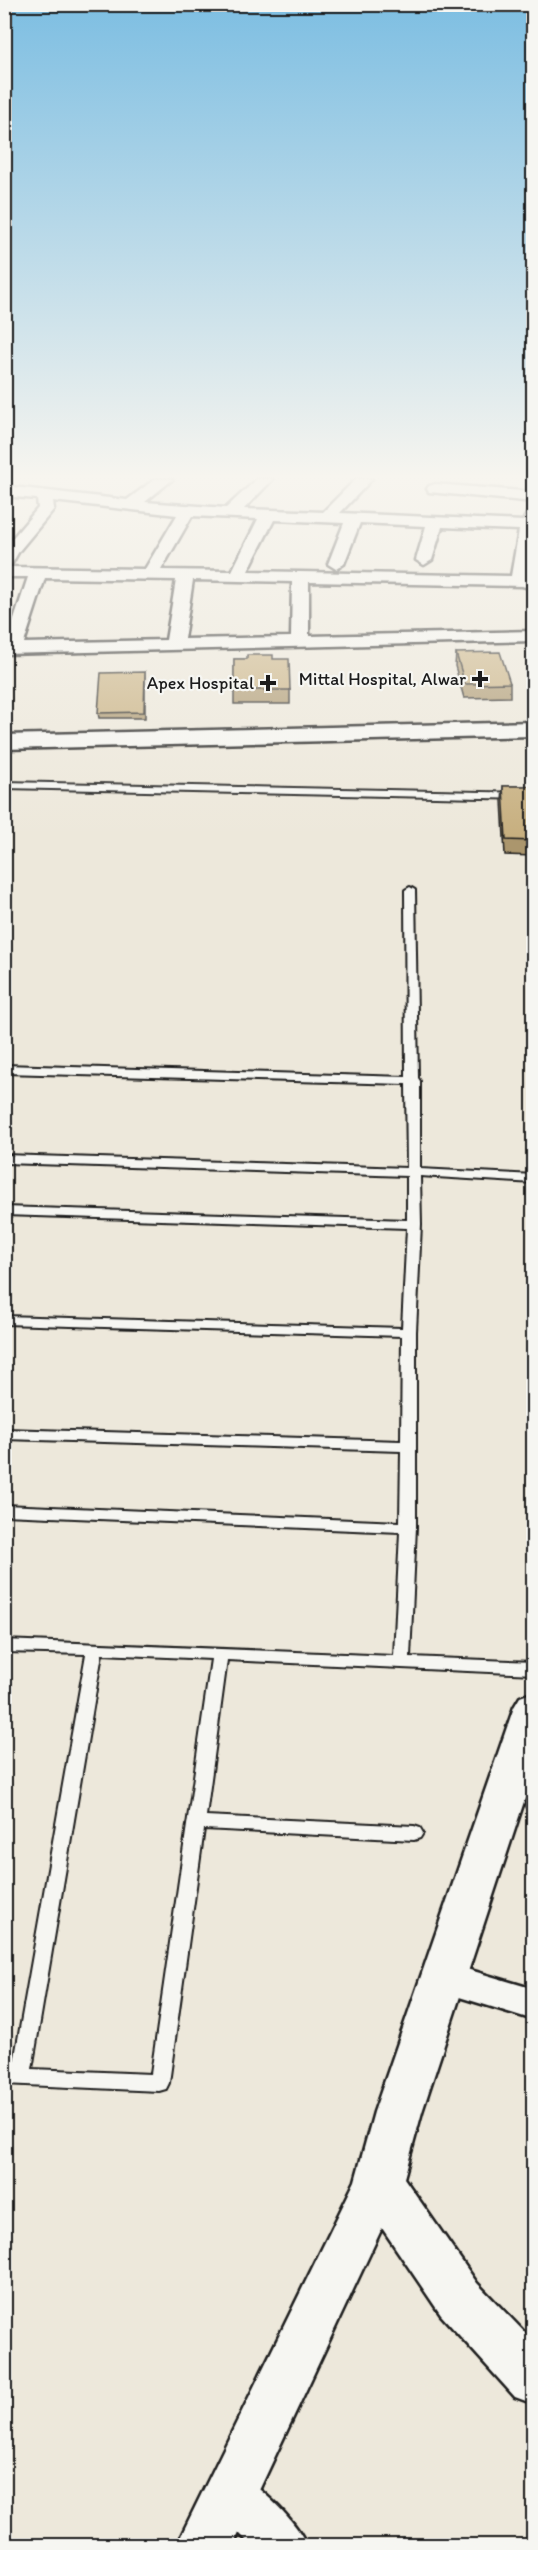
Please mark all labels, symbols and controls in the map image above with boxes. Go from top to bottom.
place label: Mittal Hospital, Alwar [299,668,466,690]
marker: Mittal Hospital, Alwar [471,670,489,688]
place label: Apex Hospital [147,672,254,694]
marker: Apex Hospital [259,674,277,692]

